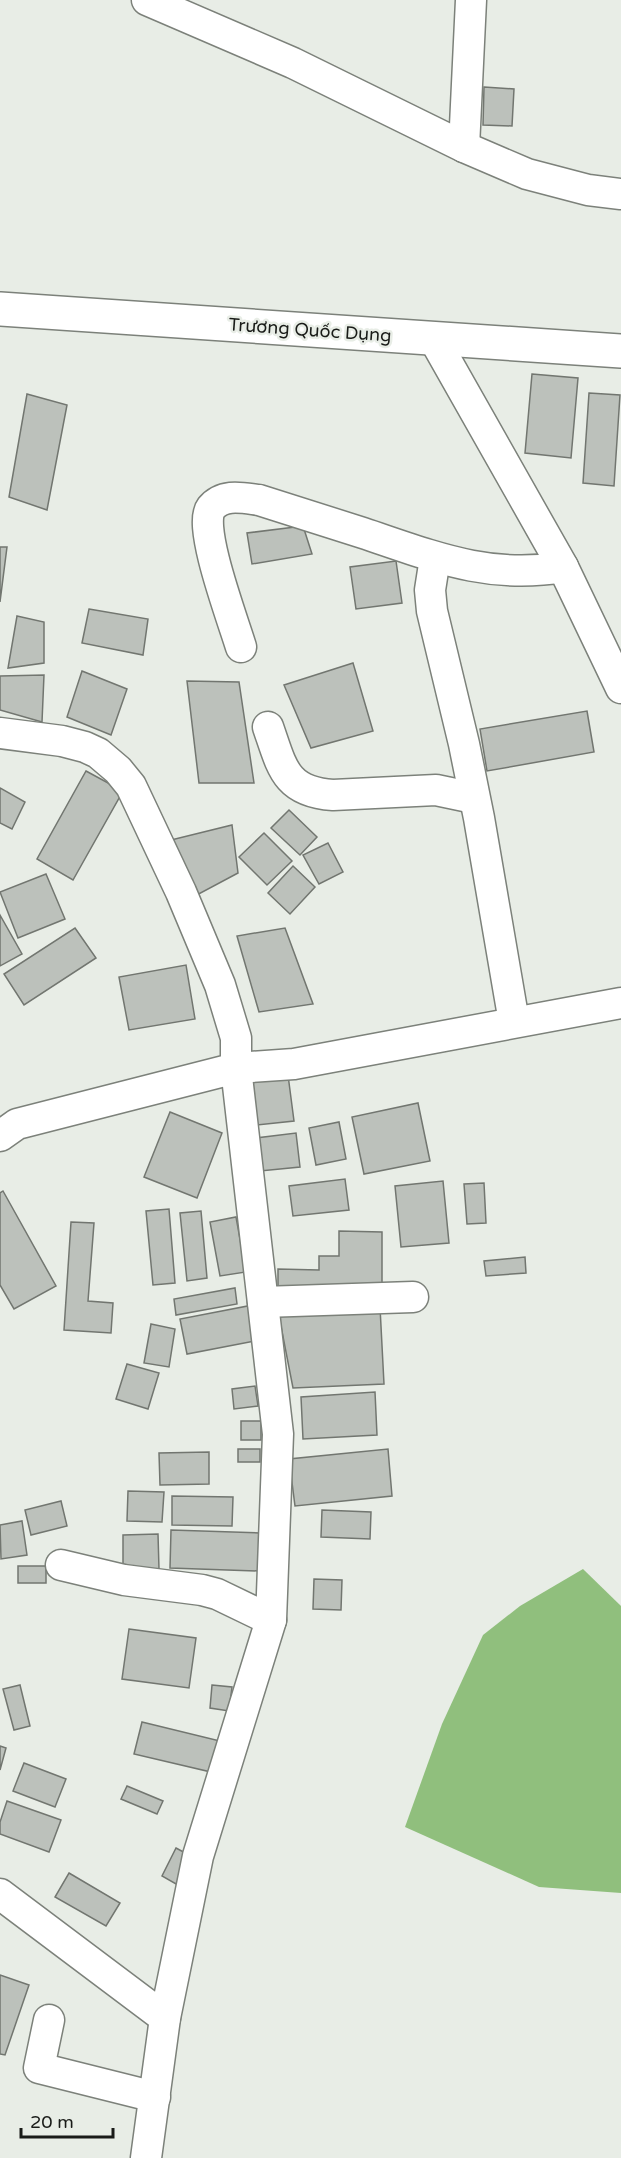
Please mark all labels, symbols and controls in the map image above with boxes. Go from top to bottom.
street label: Trương Quốc Dụng [228,313,392,347]
scale bar [21,2101,112,2139]
text: 20 m [30,2111,74,2133]

